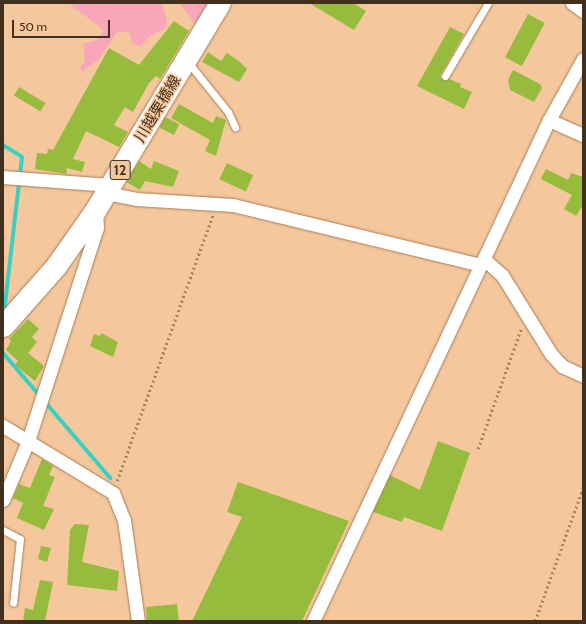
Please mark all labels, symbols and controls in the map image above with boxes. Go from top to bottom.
scale bar [14,12,112,38]
text: 50 m [19,19,47,34]
street label: 川越栗橋線 [131,72,185,146]
road number: 12 [109,158,131,182]

